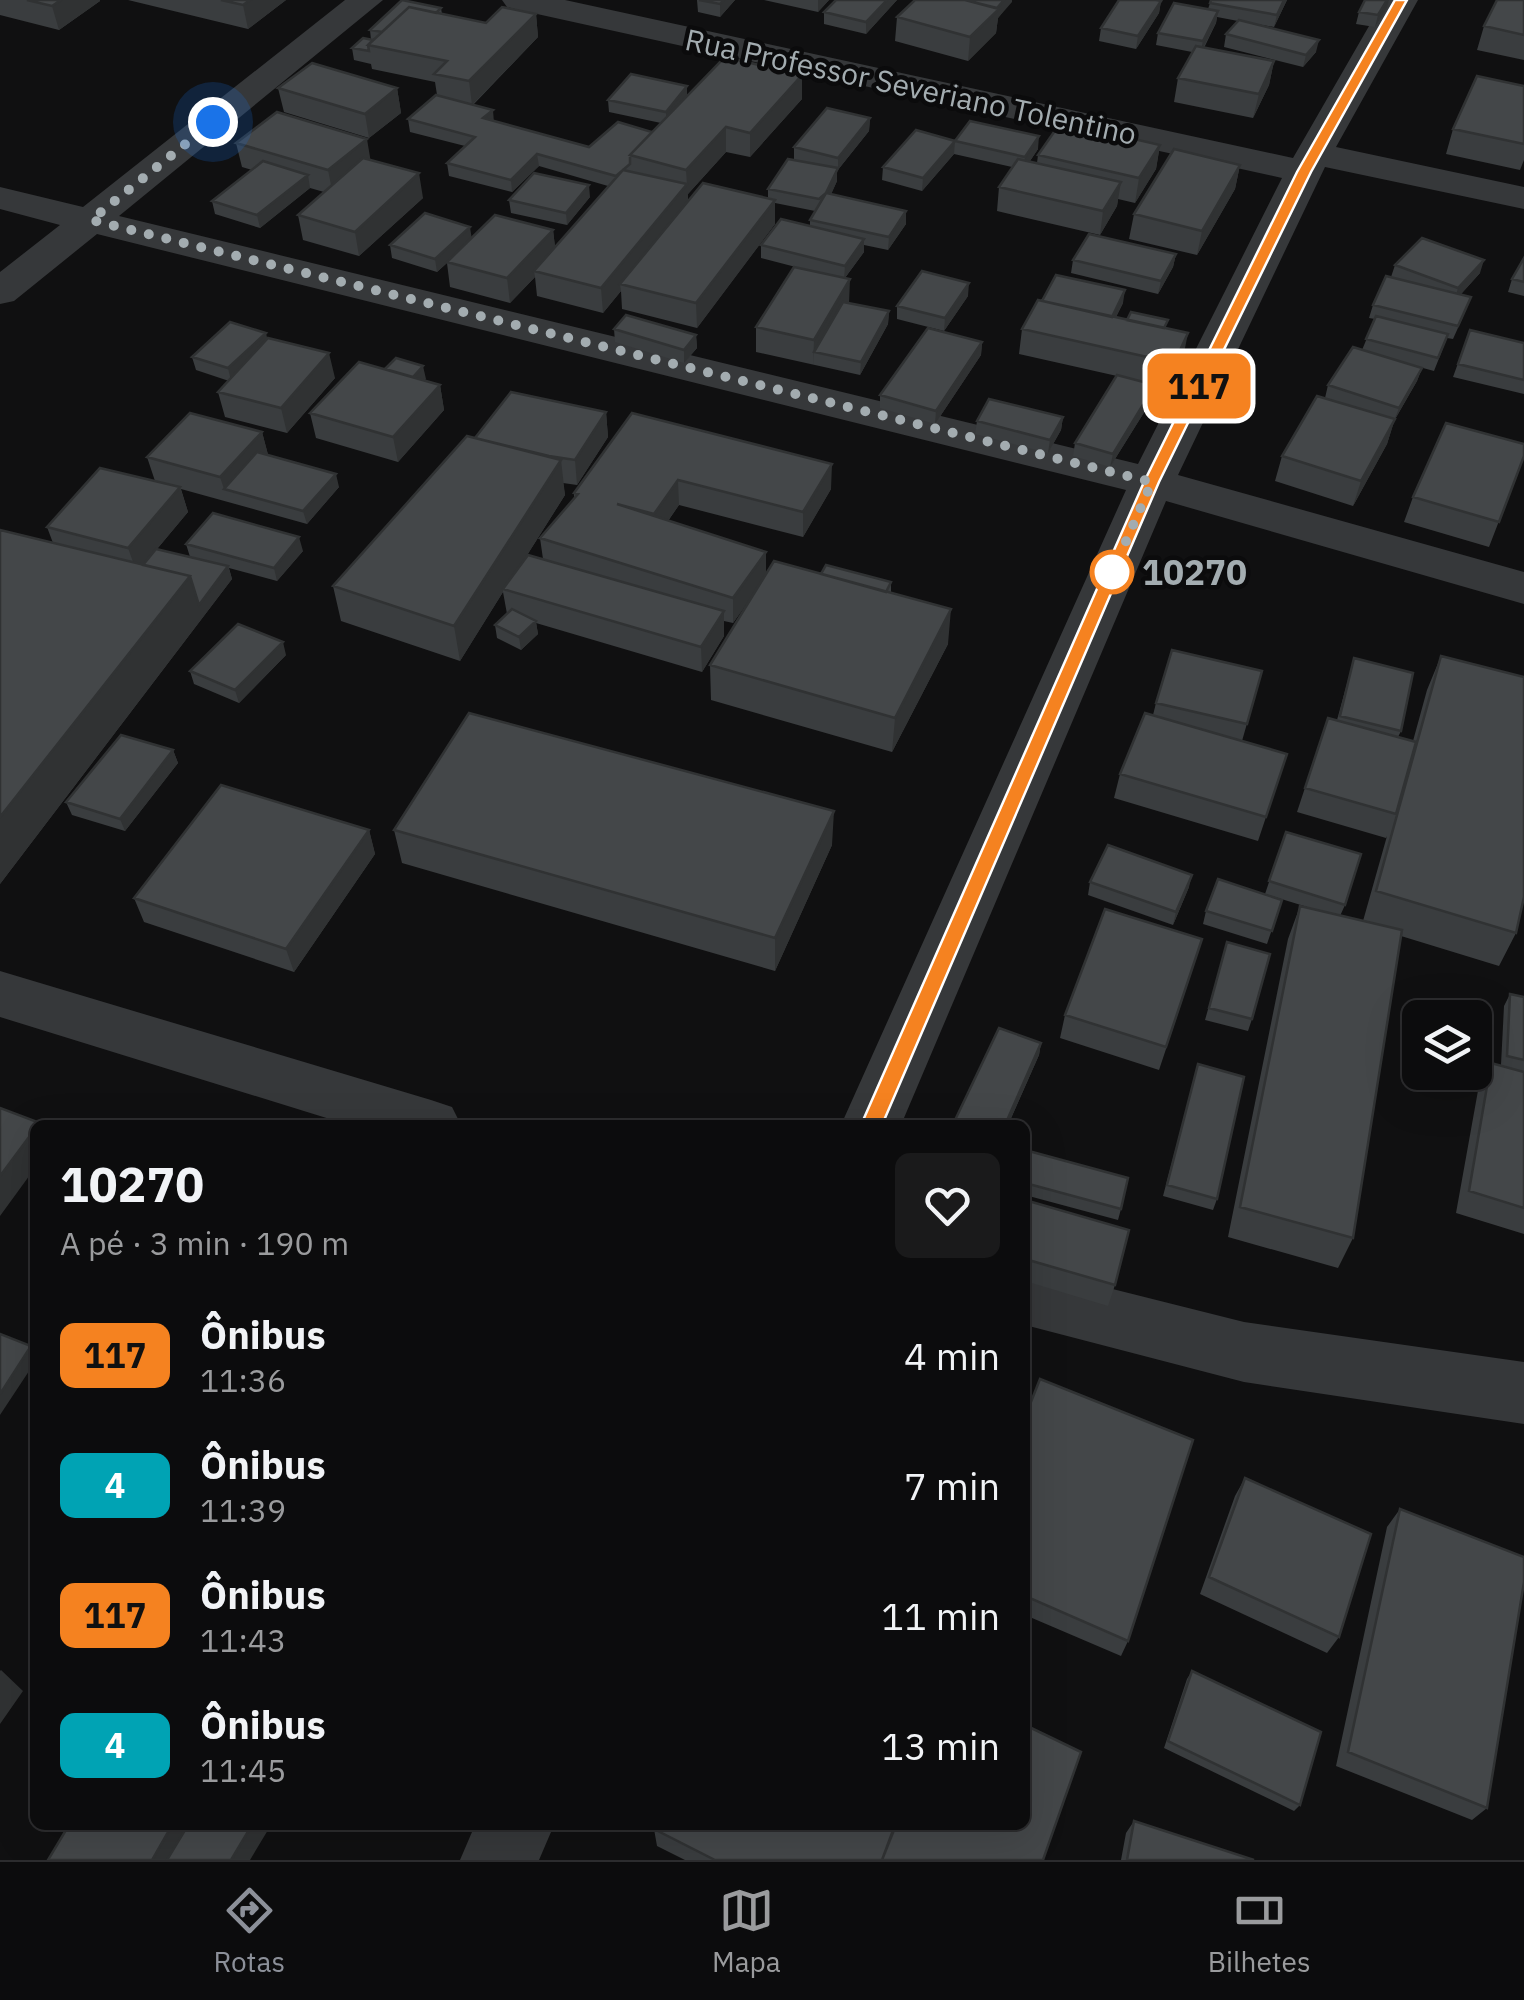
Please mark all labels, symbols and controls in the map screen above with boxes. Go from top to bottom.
street label: Rua Professor Severiano Tolentino [682,19,1140,153]
your location [188,97,238,147]
line badge: 117 [1142,354,1256,418]
text: 117 [1167,363,1231,409]
place label: 10270 [1142,549,1247,595]
marker: 10270 [1091,551,1133,593]
map controls [1402,1000,1492,1090]
button: layers [1402,1000,1492,1090]
text: 10270 [60,1153,204,1215]
button: heart [895,1153,1000,1258]
text: A pé · 3 min · 190 m [60,1222,349,1264]
text: Ônibus [200,1310,326,1359]
text: 4 min [904,1331,1000,1380]
text: 117 [83,1332,147,1378]
text: 11:36 [200,1359,286,1401]
text: Ônibus [200,1440,326,1489]
text: 7 min [904,1461,1000,1510]
text: 4 [104,1462,126,1508]
text: 11:39 [200,1489,286,1531]
text: Ônibus [200,1570,326,1619]
text: 11 min [881,1591,1000,1640]
text: 117 [83,1592,147,1638]
text: 11:43 [200,1619,286,1661]
text: Ônibus [200,1700,326,1749]
text: 13 min [881,1721,1000,1770]
text: 4 [104,1722,126,1768]
text: 11:45 [200,1749,286,1791]
tab: Rotas [213,1883,285,1980]
tab: Mapa [712,1883,781,1980]
tab: Bilhetes [1208,1883,1311,1980]

